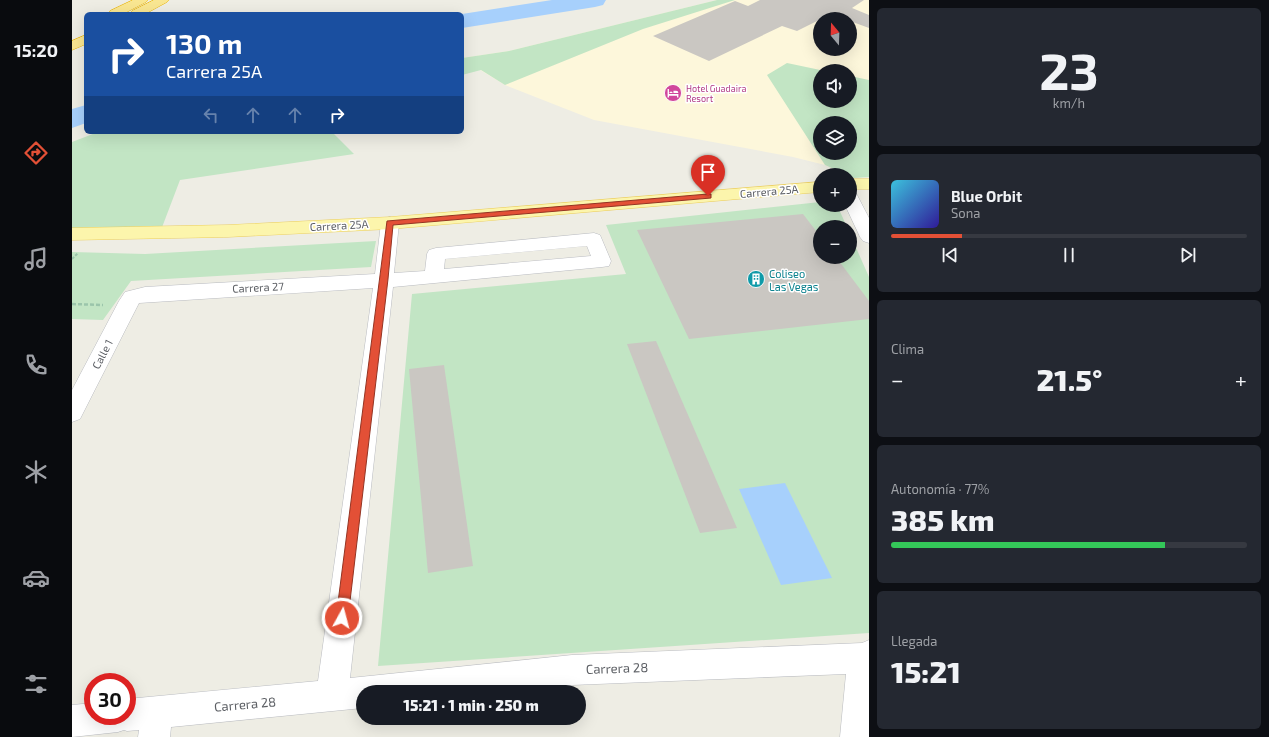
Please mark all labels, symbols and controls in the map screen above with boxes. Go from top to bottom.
north arrow [813,12,857,56]
map controls [813,12,857,264]
text: 130 m [166,26,242,60]
icon: right [100,28,152,80]
text: 23 [1039,38,1099,100]
text: 15:20 [14,39,58,61]
text: Carrera 25A [166,60,262,82]
button: sound [813,64,857,108]
hotel icon: Hotel Guadaira Resort [663,83,683,103]
place label: Hotel Guadaira Resort [686,83,746,104]
text: km/h [1053,95,1085,111]
icon: left [200,104,222,126]
icon: ahead [242,104,264,126]
icon: ahead [284,104,306,126]
icon: right [326,104,348,126]
button: layers [813,116,857,160]
icon: directions [22,139,50,167]
pin [691,155,725,196]
icon: arrive [697,161,719,183]
button: + [813,168,857,212]
street label: Carrera 25A [739,182,799,200]
text: Blue Orbit [951,187,1022,205]
text: Sona [951,205,980,221]
street label: Carrera 25A [309,217,369,233]
button: − [813,220,857,264]
icon: previous [939,244,961,266]
icon: pause [1058,244,1080,266]
icon: next [1177,244,1199,266]
icon: music [22,245,50,273]
place label: Coliseo Las Vegas [769,267,819,293]
building icon: Coliseo Las Vegas [746,269,766,289]
street label: Carrera 27 [232,279,284,295]
street label: Calle 1 [89,337,115,371]
text: Clima [891,341,924,357]
icon: phone [22,351,50,379]
text: 21.5° [1037,361,1102,397]
text: − [891,366,904,392]
text: + [1235,366,1247,392]
icon: climate [22,458,50,486]
text: Autonomía · 77% [891,481,989,497]
text: 385 km [891,501,994,537]
icon: car [22,564,50,592]
position arrow [321,597,363,639]
text: Llegada [891,633,937,649]
text: 15:21 [891,653,961,689]
street label: Carrera 28 [586,659,648,677]
icon: filters [22,670,50,698]
speed limit sign: 30 [84,673,136,725]
street label: Carrera 28 [213,693,277,715]
text: 15:21 · 1 min · 250 m [403,696,539,714]

